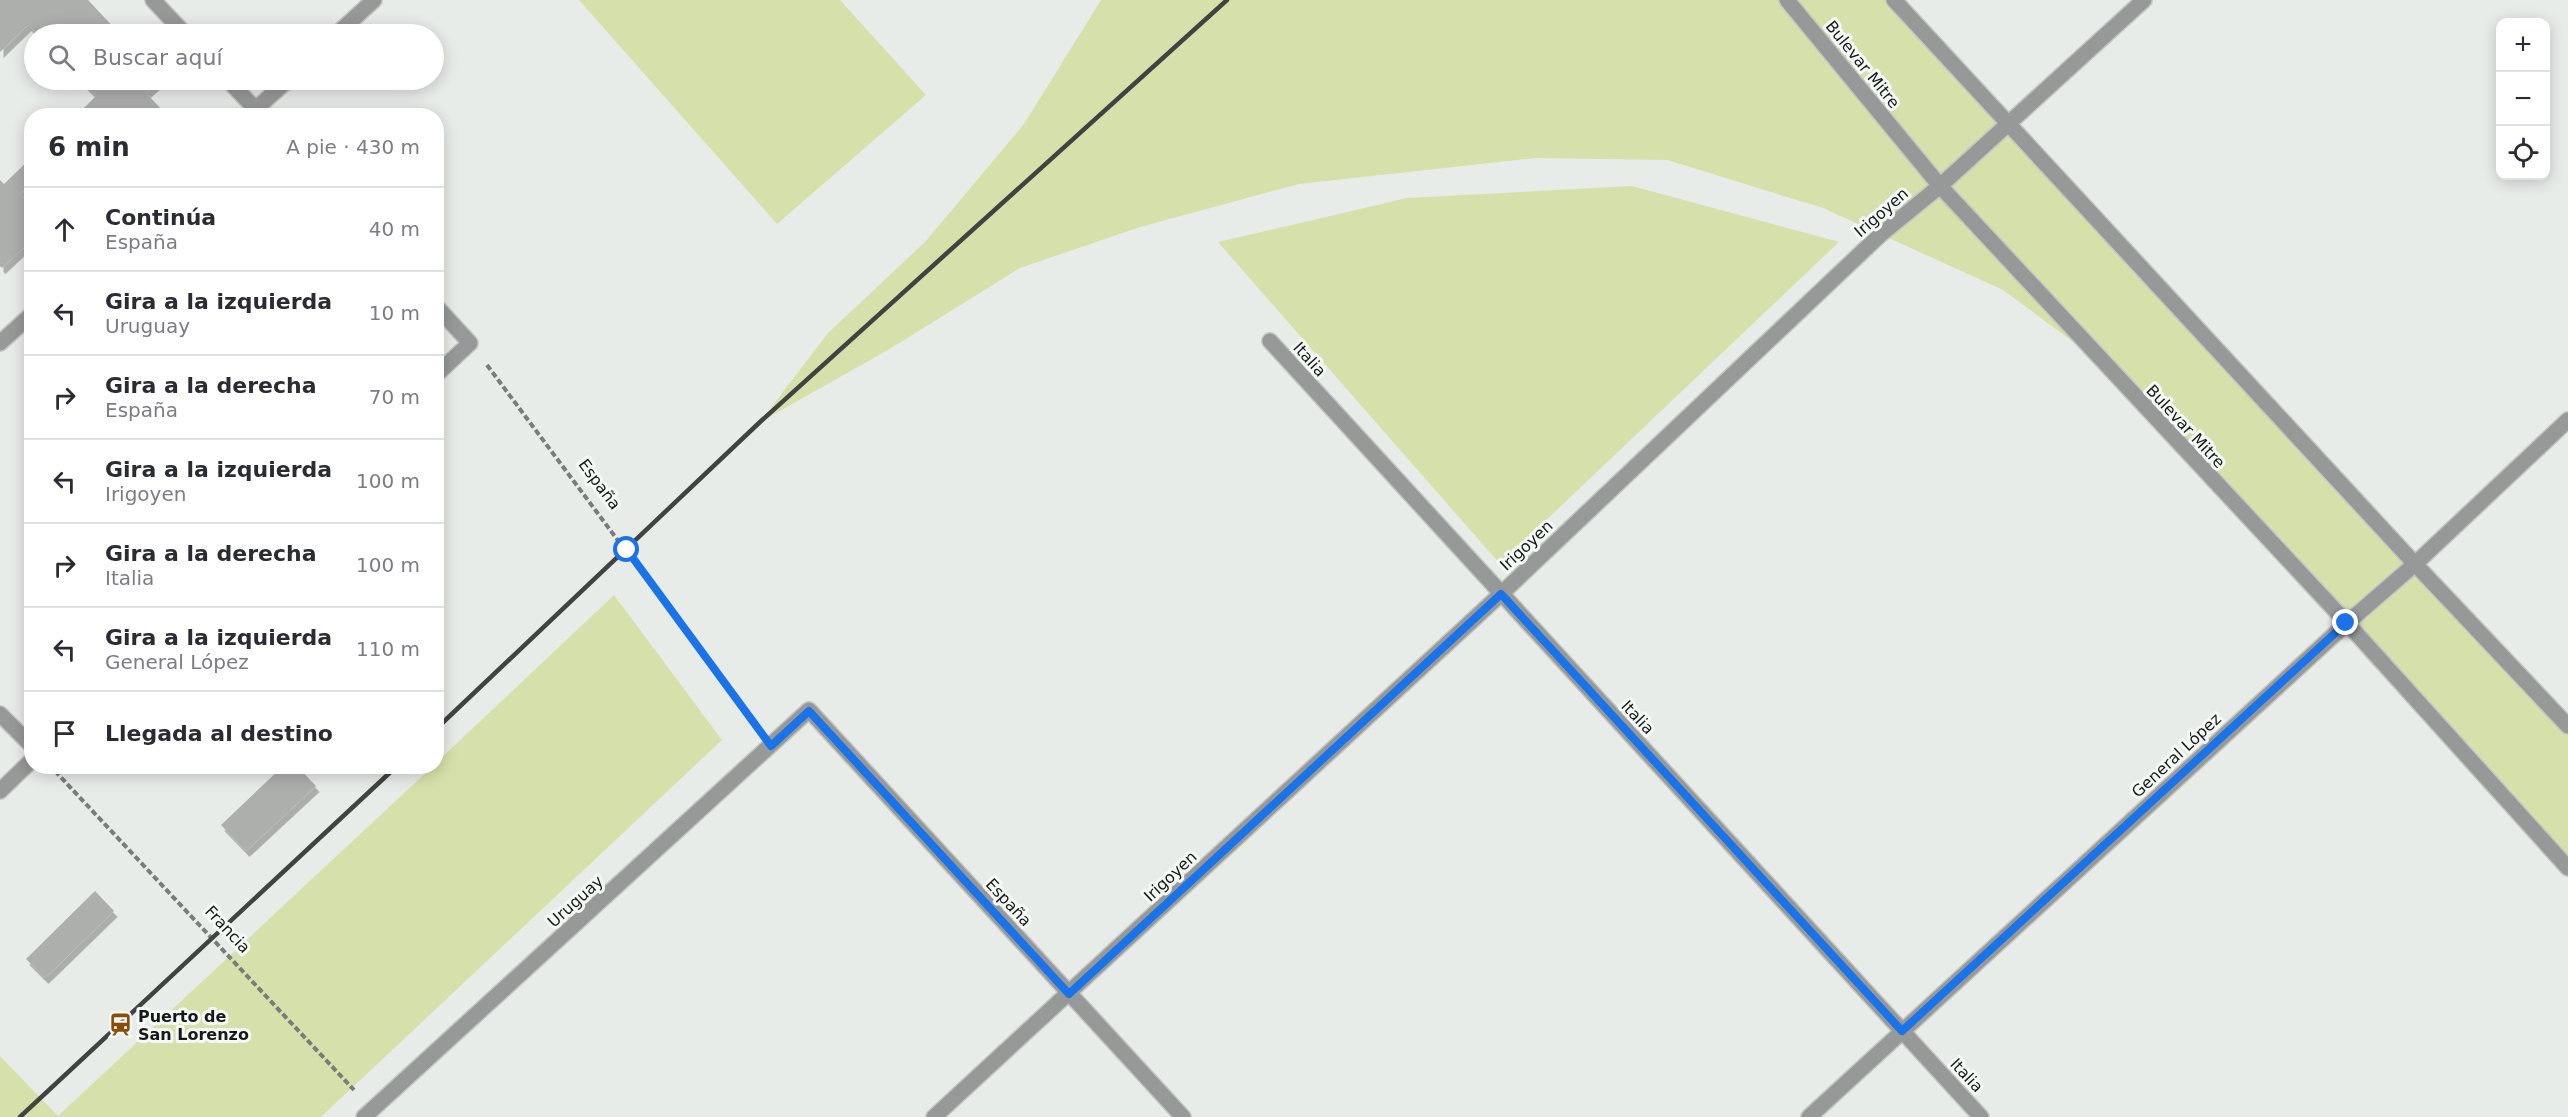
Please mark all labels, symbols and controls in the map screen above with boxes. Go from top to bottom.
street label: Bulevar Mitre [1822,17,1904,112]
map controls [2496,18,2550,180]
button: + [2496,18,2550,72]
search box [24,24,444,90]
icon: search [45,41,78,74]
text: Buscar aquí [93,45,223,70]
button: − [2496,72,2550,126]
button: locate [2496,126,2550,180]
text: 6 min [48,132,130,162]
text: A pie · 430 m [286,135,420,159]
street label: Irigoyen [1851,184,1912,241]
text: Continúa [105,205,216,230]
icon: ahead [48,213,81,246]
text: 40 m [369,217,420,241]
text: España [105,230,178,254]
text: Gira a la izquierda [105,289,332,314]
icon: left [48,297,81,330]
text: 10 m [369,301,420,325]
text: Uruguay [105,314,190,338]
street label: Italia [1289,338,1330,380]
text: Gira a la derecha [105,373,317,398]
icon: right [48,381,81,414]
street label: Bulevar Mitre [2142,381,2229,472]
text: 70 m [369,385,420,409]
text: España [105,398,178,422]
street label: España [574,455,625,513]
text: Gira a la izquierda [105,457,332,482]
icon: left [48,465,81,498]
text: 100 m [356,469,420,493]
text: Irigoyen [105,482,186,506]
street label: Irigoyen [1496,516,1557,575]
route start [613,536,639,562]
text: Gira a la derecha [105,541,317,566]
icon: right [48,549,81,582]
text: 100 m [356,553,420,577]
text: Italia [105,566,154,590]
route end [2332,609,2358,635]
text: Gira a la izquierda [105,625,332,650]
icon: left [48,633,81,666]
text: 110 m [356,637,420,661]
text: General López [105,650,249,674]
street label: Italia [1617,696,1658,738]
street label: General López [2128,709,2225,802]
icon: arrive [48,717,81,750]
text: Llegada al destino [105,721,333,746]
street label: Irigoyen [1140,847,1201,906]
street label: Uruguay [544,872,607,931]
street label: España [982,875,1035,930]
street label: Francia [201,902,254,957]
place label: Puerto de San Lorenzo [138,1007,249,1044]
station icon: Puerto de San Lorenzo [107,1012,133,1038]
street label: Italia [1946,1054,1987,1096]

